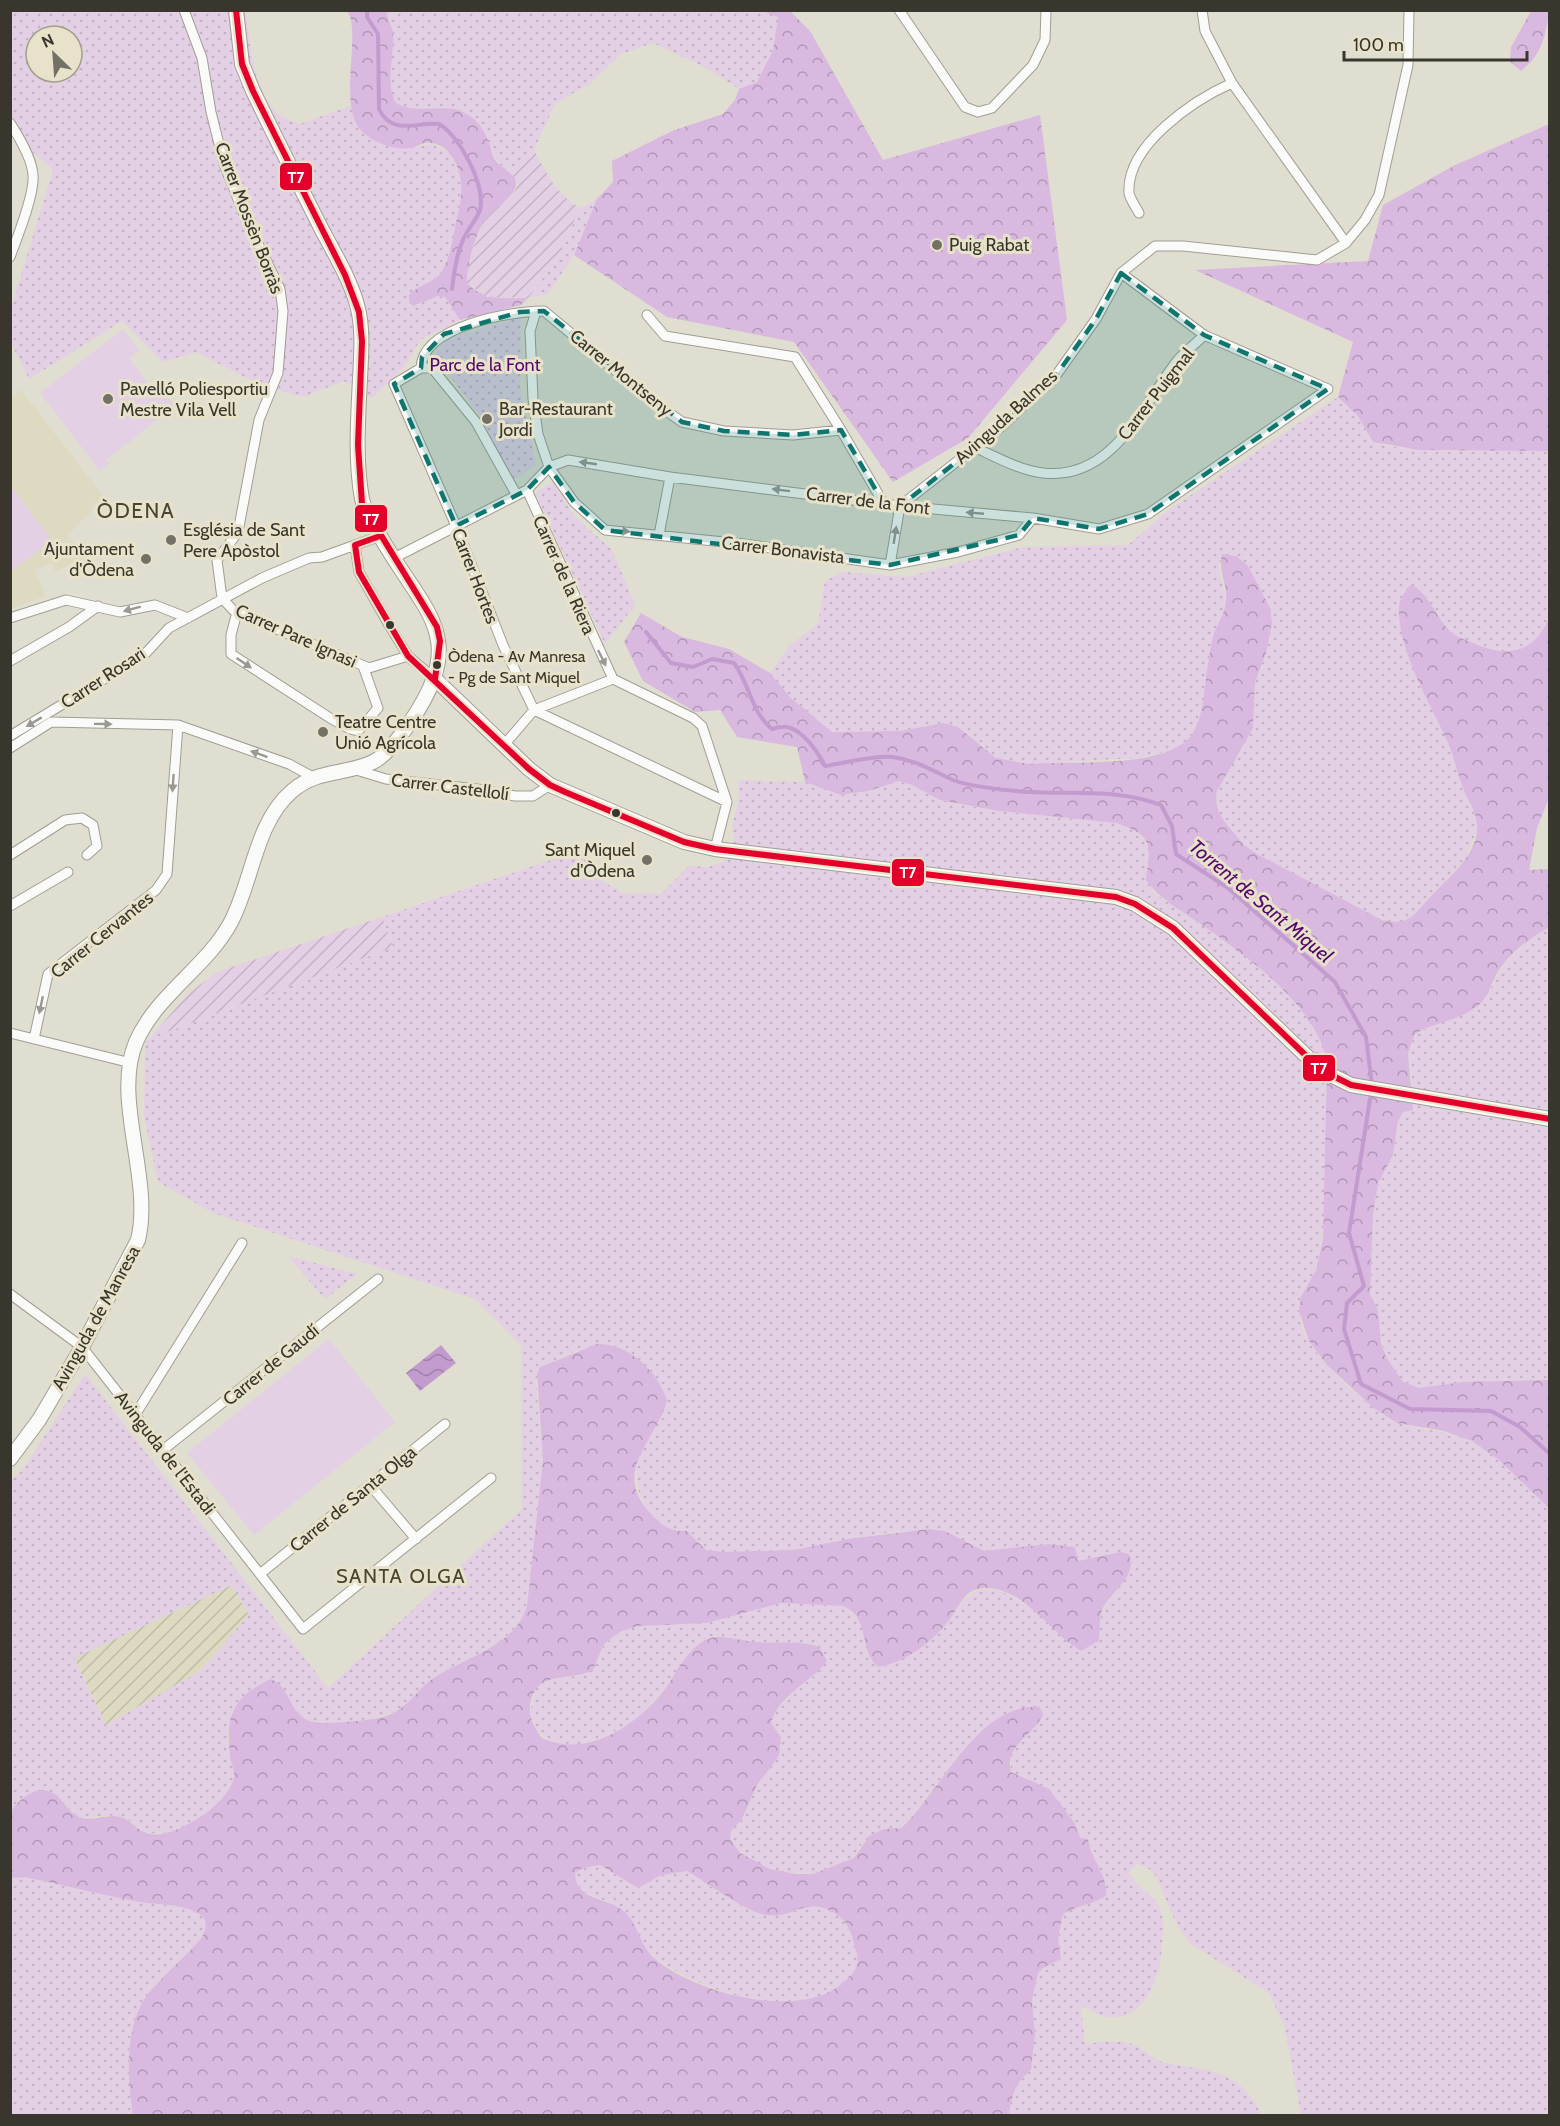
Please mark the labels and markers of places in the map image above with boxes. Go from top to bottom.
place label: Puig Rabat [949,234,1029,256]
marker: Puig Rabat [930,238,944,252]
place label: Pavelló Poliesportiu Mestre Vila Vell [120,378,268,421]
marker: Pavelló Poliesportiu Mestre Vila Vell [101,392,115,406]
place label: Bar-Restaurant Jordi [498,398,613,441]
marker: Bar-Restaurant Jordi [480,412,494,426]
place label: Església de Sant Pere Apòstol [183,519,305,562]
marker: Església de Sant Pere Apòstol [164,533,178,547]
place label: Ajuntament d'Òdena [44,538,134,581]
marker: Ajuntament d'Òdena [139,552,153,566]
unlabelled marker [384,619,396,631]
place label: Òdena - Av Manresa - Pg de Sant Miquel [448,647,586,687]
marker: Òdena - Av Manresa - Pg de Sant Miquel [431,659,443,671]
place label: Teatre Centre Unió Agrícola [335,711,436,754]
marker: Teatre Centre Unió Agrícola [316,725,330,739]
unlabelled marker [610,807,622,819]
place label: Sant Miquel d'Òdena [545,839,636,882]
marker: Sant Miquel d'Òdena [640,853,654,867]

